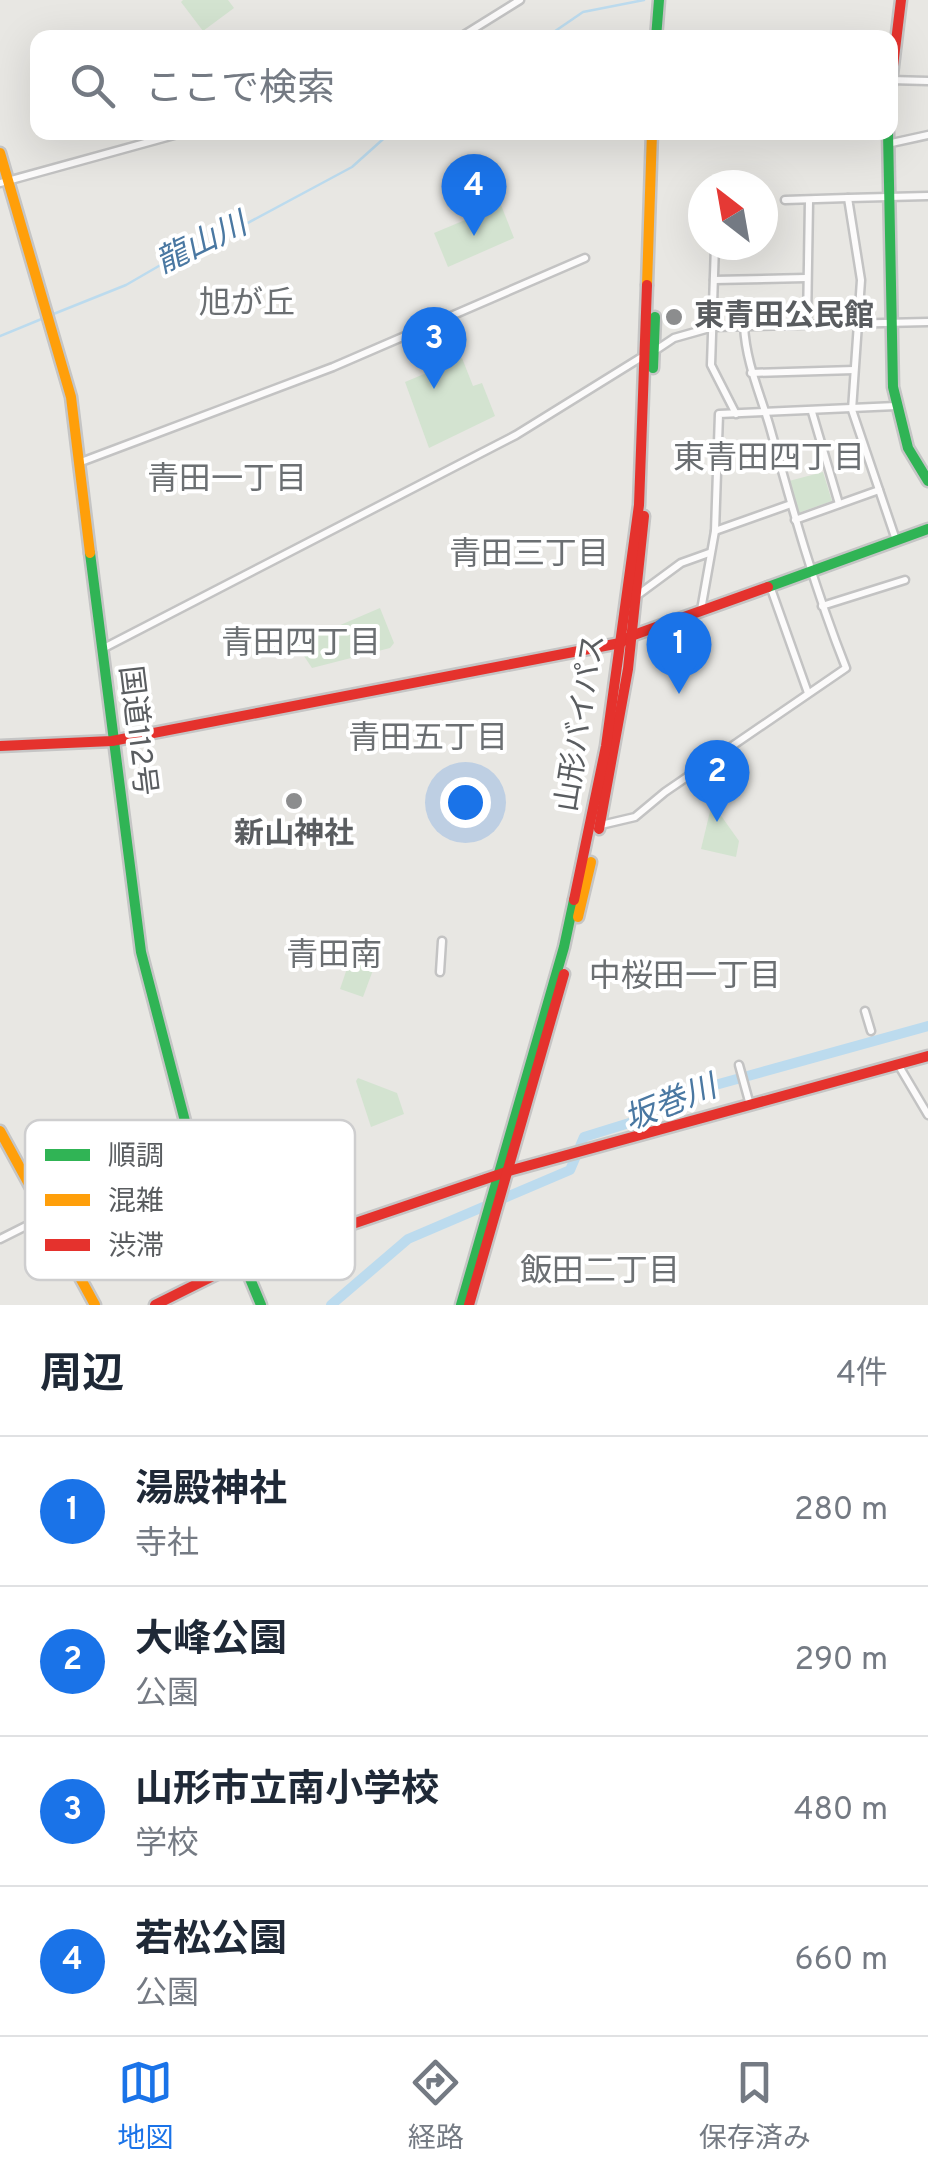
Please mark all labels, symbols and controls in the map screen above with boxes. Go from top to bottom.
search box [30,30,898,140]
icon: search [65,58,120,113]
text: ここで検索 [145,66,335,115]
pin: 4 [442,154,506,236]
north arrow [688,170,778,260]
water label: 龍山川 [150,205,257,284]
district label: 旭が丘 [199,285,295,325]
place label: 東青田公民館 [694,299,874,336]
pin: 3 [402,306,466,389]
marker: 東青田公民館 [663,306,685,328]
district label: 東青田四丁目 [673,440,865,480]
district label: 青田一丁目 [147,461,307,501]
district label: 青田三丁目 [449,536,609,576]
pin: 1 [646,612,712,694]
district label: 青田四丁目 [221,625,381,665]
street label: 山形バイパス [550,632,614,814]
street label: 国道112号 [110,664,162,798]
district label: 青田五丁目 [348,720,508,760]
pin: 2 [684,740,750,822]
your location [440,777,491,828]
marker: 新山神社 [283,790,305,812]
place label: 新山神社 [234,817,354,854]
district label: 青田南 [286,937,382,977]
district label: 中桜田一丁目 [589,958,781,998]
water label: 坂巻川 [619,1067,726,1142]
legend [25,1120,355,1280]
text: 順調 [108,1140,164,1176]
text: 混雑 [108,1185,164,1221]
text: 渋滞 [108,1230,164,1266]
district label: 飯田二丁目 [520,1253,680,1293]
text: 周辺 [40,1350,124,1403]
text: 4件 [836,1355,888,1395]
text: 湯殿神社 [135,1467,287,1516]
text: 1 [66,1491,79,1531]
text: 280 m [794,1491,888,1531]
text: 寺社 [135,1525,199,1565]
text: 大峰公園 [135,1617,287,1666]
text: 2 [63,1641,82,1681]
text: 290 m [794,1641,888,1681]
text: 公園 [135,1675,199,1715]
text: 山形市立南小学校 [135,1767,439,1816]
text: 3 [63,1791,82,1831]
text: 480 m [794,1791,888,1831]
text: 学校 [135,1825,199,1865]
text: 若松公園 [135,1917,287,1966]
text: 4 [62,1941,83,1981]
text: 660 m [795,1941,888,1981]
text: 公園 [135,1975,199,2015]
tab: 地図 [117,2055,173,2158]
tab: 経路 [408,2055,464,2158]
tab: 保存済み [699,2055,811,2158]

